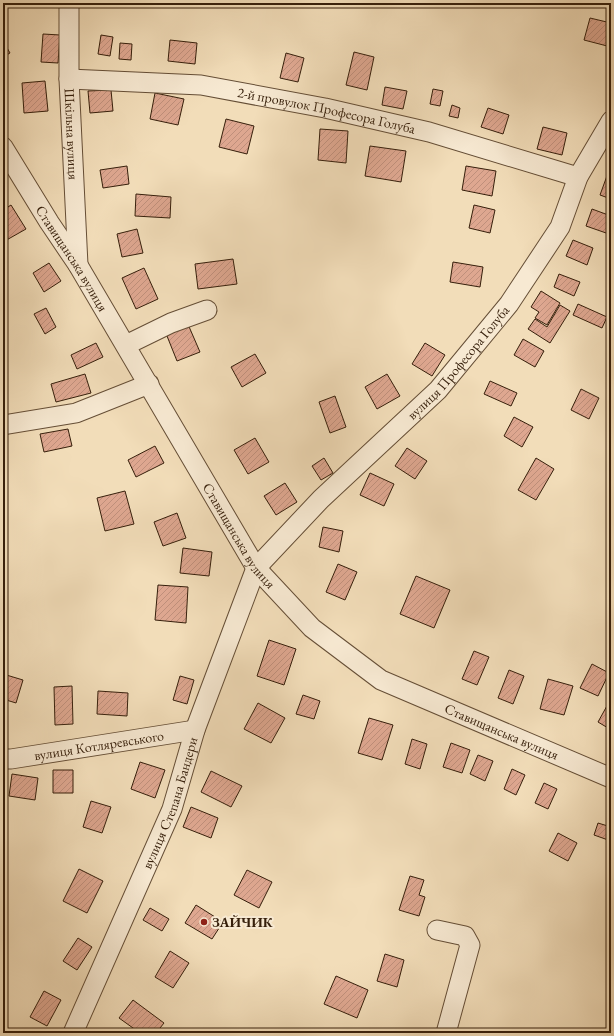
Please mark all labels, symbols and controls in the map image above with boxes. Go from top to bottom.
street label: 2-й провулок Професора Голуба [236,83,417,138]
street label: Шкільна вулиця [60,88,83,180]
street label: Ставищанська вулиця [32,202,112,315]
street label: вулиця Професора Голуба [403,301,513,423]
street label: Ставищанська вулиця [199,479,280,592]
street label: Ставищанська вулиця [442,699,562,764]
street label: вулиця Котляревського [33,726,165,764]
street label: вулиця Степана Бандери [138,734,202,872]
place label: ЗАЙЧИК [212,913,274,931]
marker: ЗАЙЧИК [199,917,209,927]

